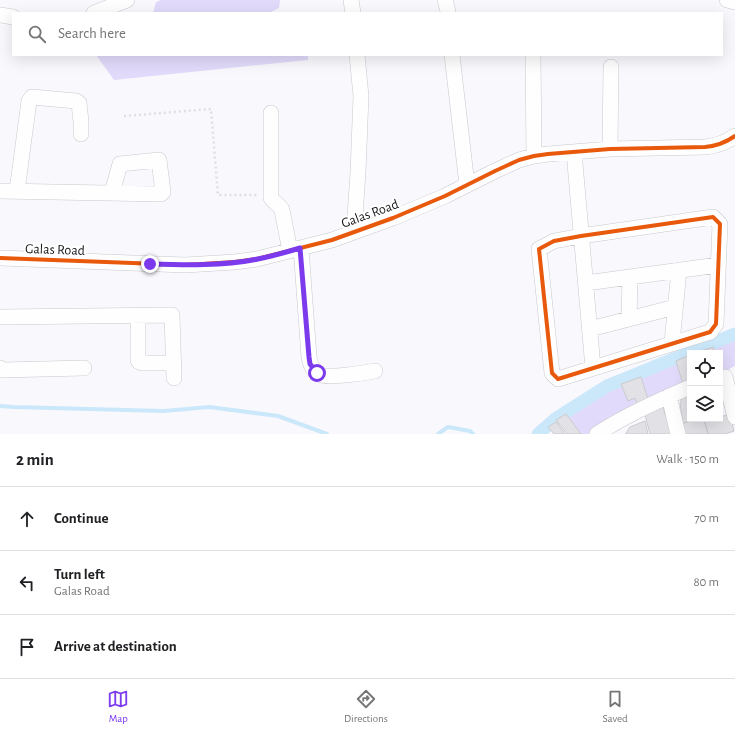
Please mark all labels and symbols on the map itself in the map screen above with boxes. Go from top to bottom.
street label: Galas Road [339,197,401,231]
street label: Galas Road [25,242,85,258]
route end [141,255,159,273]
route start [308,364,326,382]

